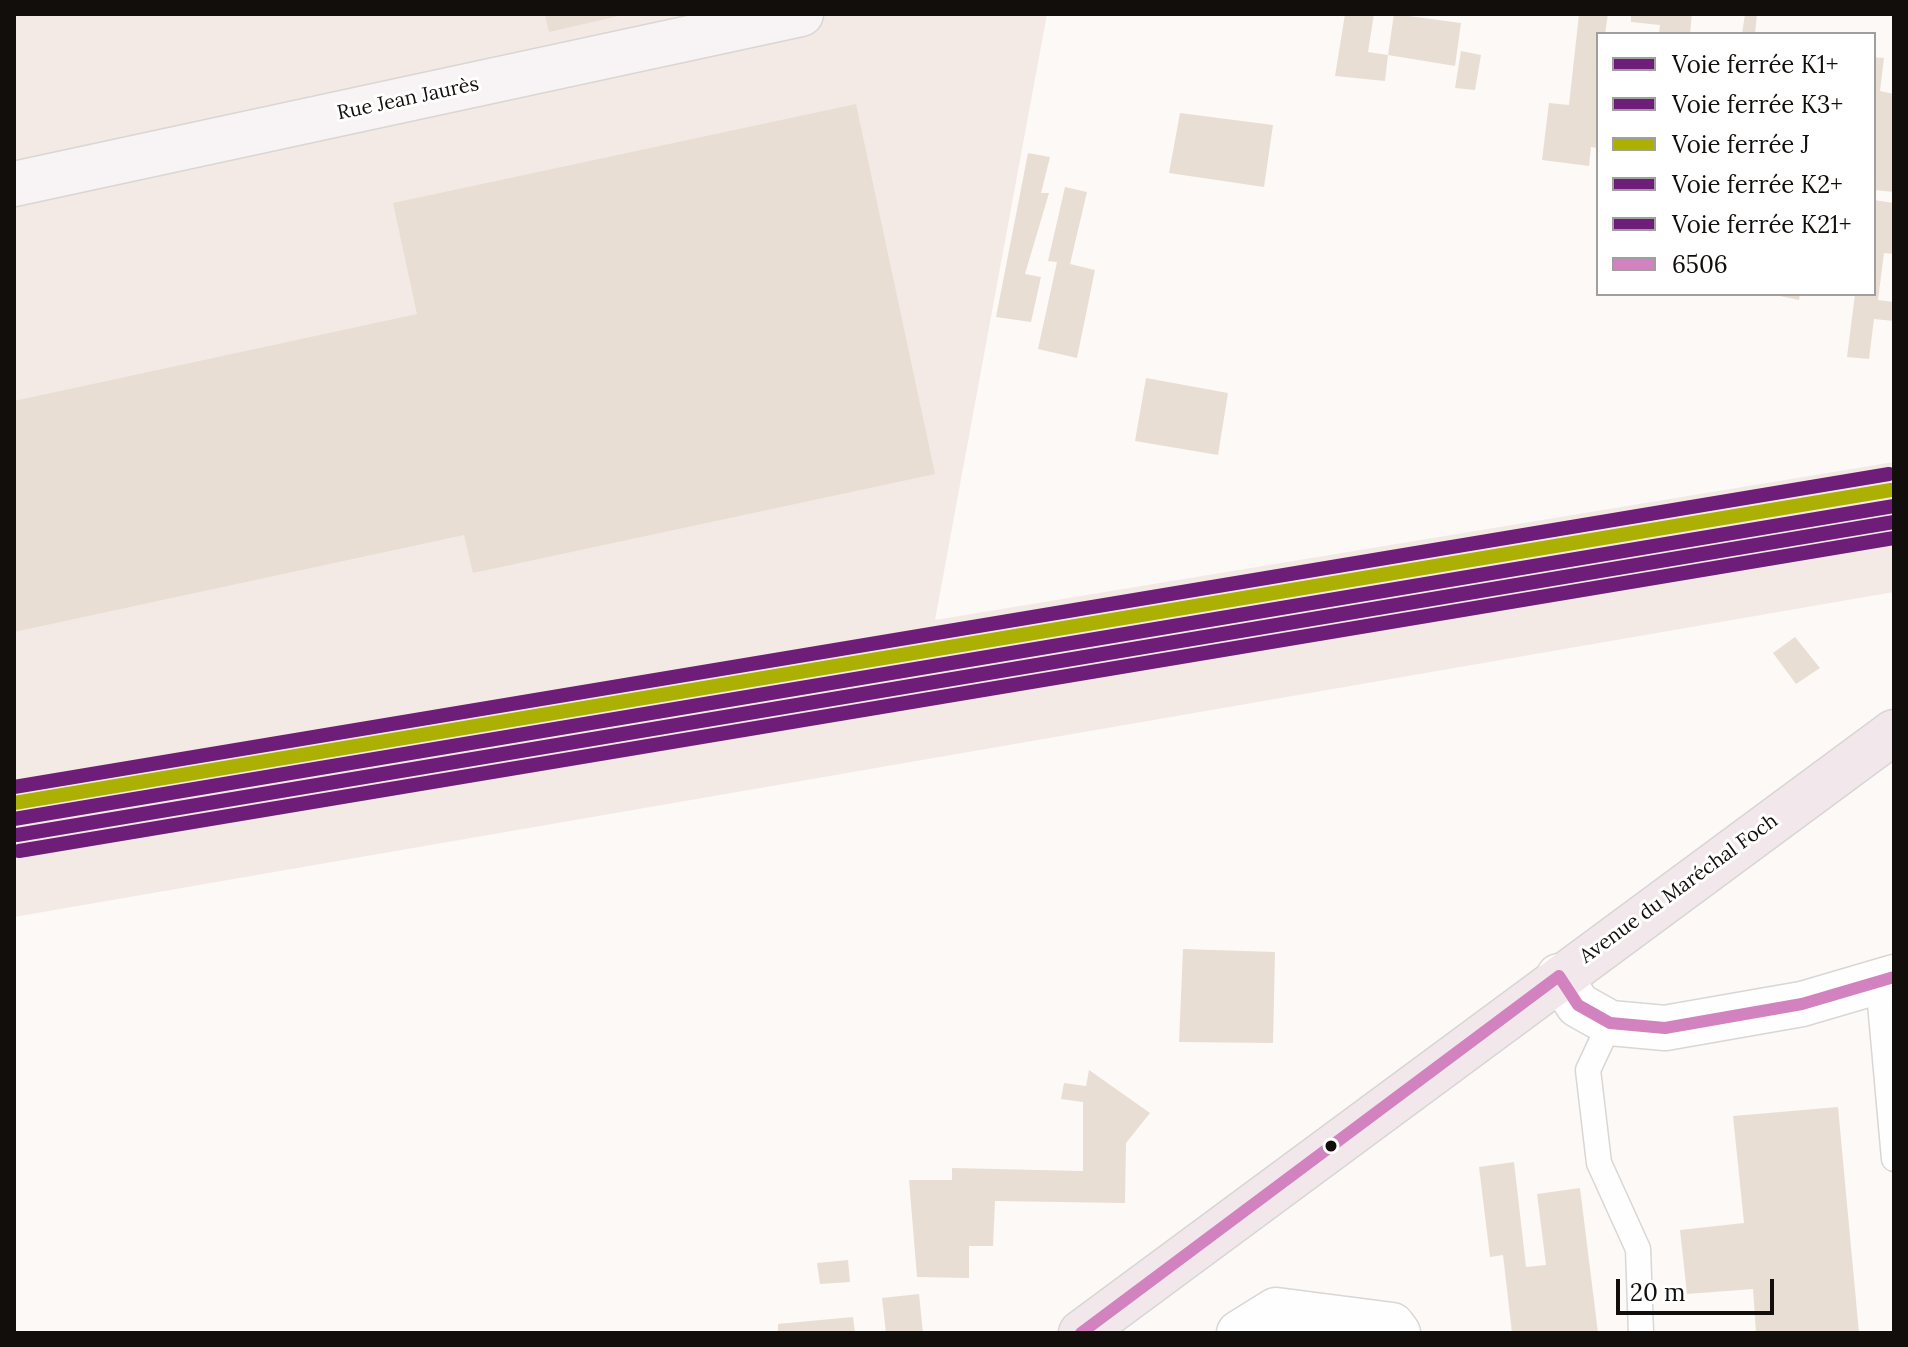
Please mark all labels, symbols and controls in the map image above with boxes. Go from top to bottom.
legend [1596,32,1876,296]
text: Voie ferrée K1+ [1672,49,1839,80]
street label: Rue Jean Jaurès [335,72,481,126]
text: Voie ferrée K3+ [1672,89,1843,120]
text: Voie ferrée J [1672,129,1810,160]
text: Voie ferrée K2+ [1672,169,1843,200]
text: Voie ferrée K21+ [1672,209,1852,240]
text: 6506 [1672,249,1728,280]
street label: Avenue du Maréchal Foch [1575,809,1783,969]
unlabelled marker [1323,1138,1339,1154]
scale bar [1620,1263,1778,1313]
text: 20 m [1630,1277,1686,1308]

